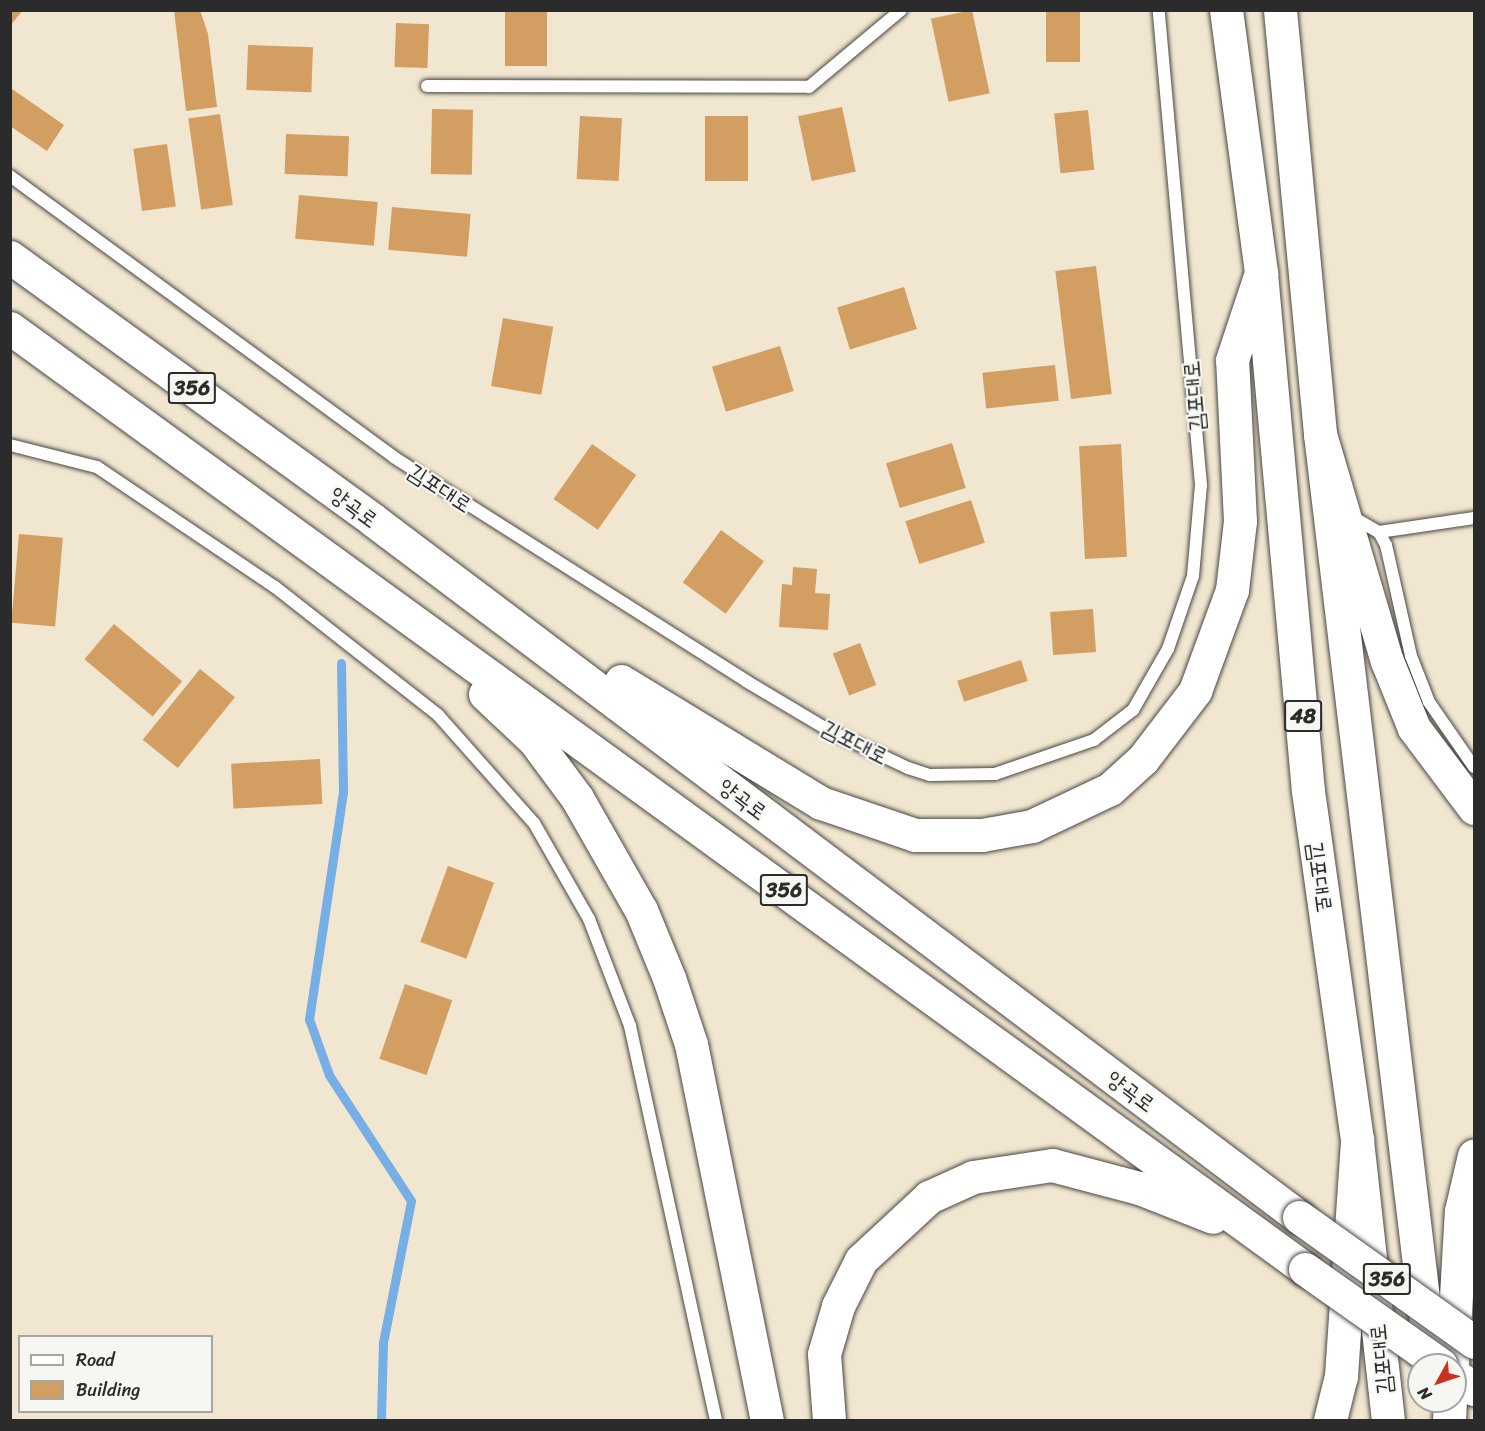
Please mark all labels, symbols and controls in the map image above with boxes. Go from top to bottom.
street label: 김포대로 [1178,360,1210,432]
road number: 356 [166,370,218,406]
street label: 김포대로 [403,458,477,518]
street label: 양곡로 [325,481,383,533]
road number: 48 [1284,698,1322,734]
street label: 김포대로 [817,714,893,770]
street label: 양곡로 [714,772,772,826]
street label: 김포대로 [1302,840,1338,914]
road number: 356 [758,872,810,908]
street label: 양곡로 [1102,1064,1160,1118]
road number: 356 [1362,1261,1412,1297]
street label: 김포대로 [1364,1322,1398,1396]
legend [18,1335,213,1413]
text: Road [76,1344,115,1376]
north arrow [1407,1353,1467,1413]
text: Building [76,1374,140,1406]
text: N [1410,1380,1439,1407]

